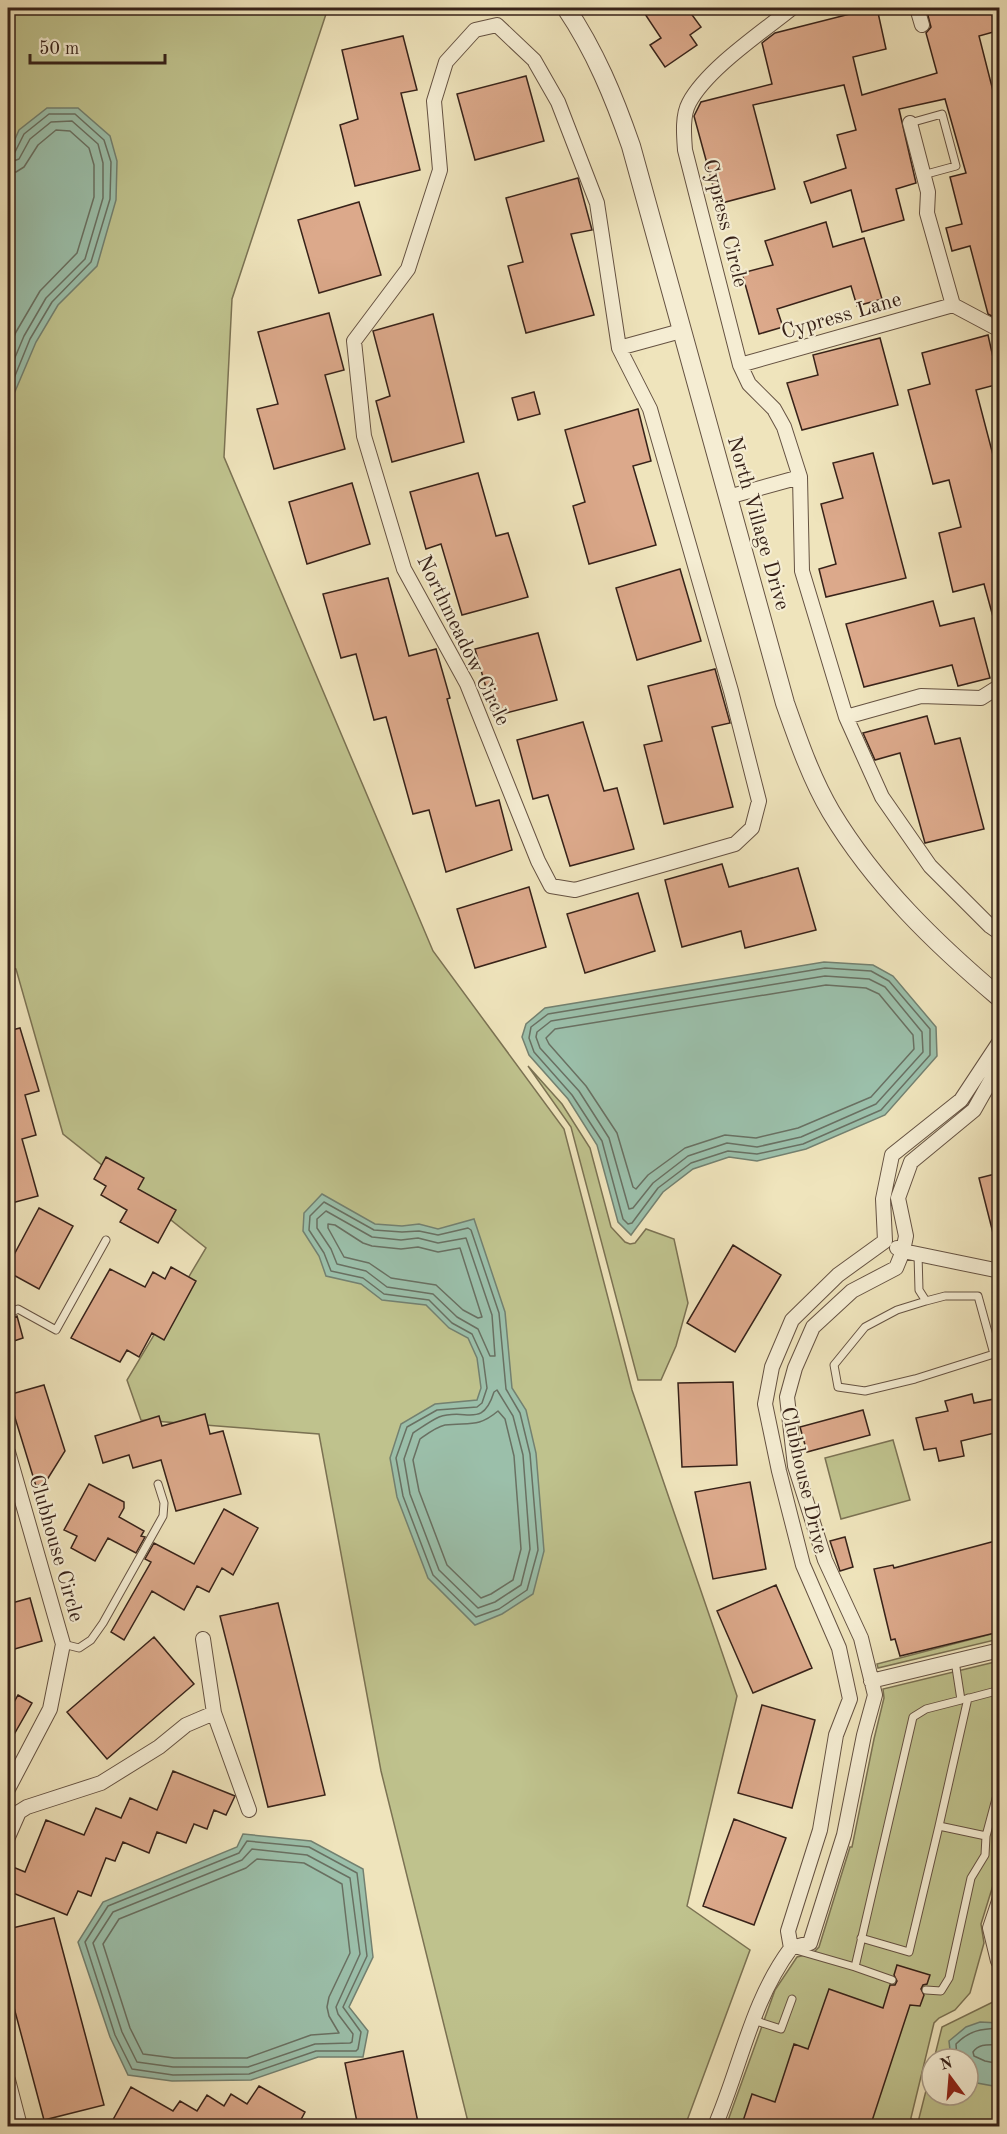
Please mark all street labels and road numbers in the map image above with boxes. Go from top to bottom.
street label: Cypress Circle [698,157,751,290]
street label: Cypress Lane [779,289,904,344]
street label: North Village Drive [723,434,792,613]
street label: Northmeadow Circle [412,552,513,729]
street label: Clubhouse Drive [776,1405,831,1556]
street label: Clubhouse Circle [24,1472,87,1624]

